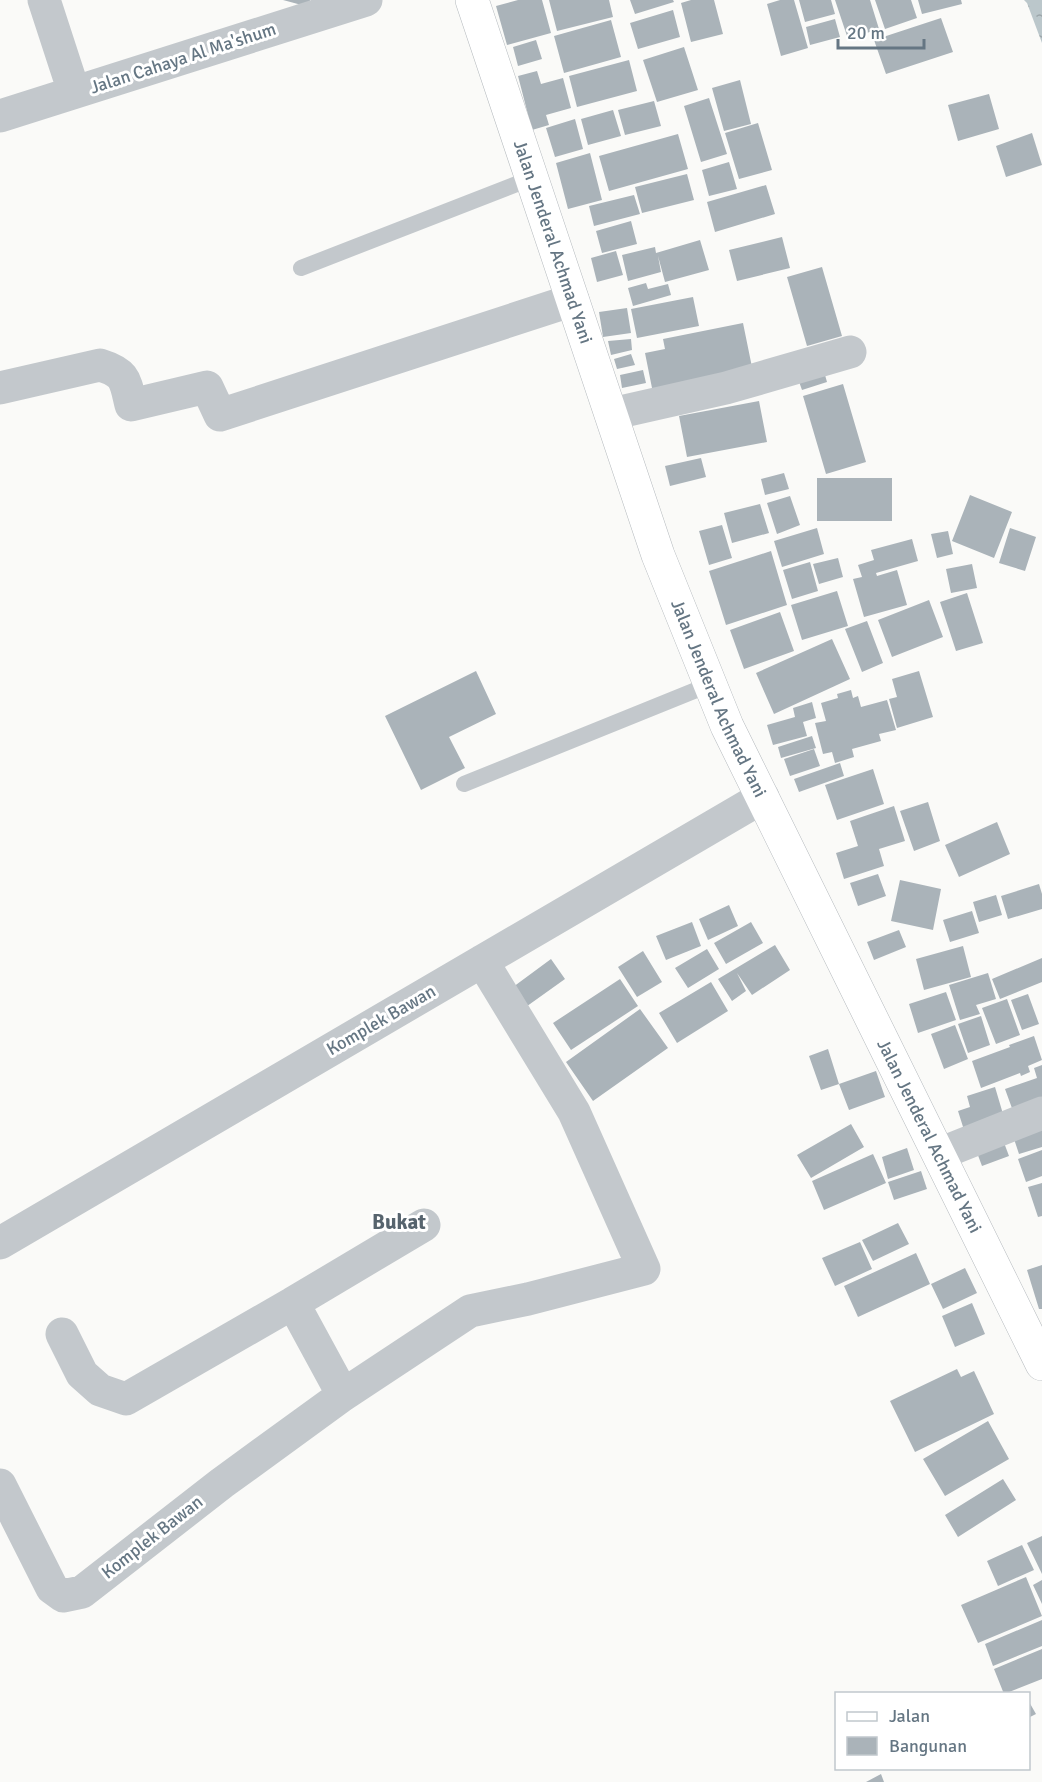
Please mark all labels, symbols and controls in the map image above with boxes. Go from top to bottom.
scale bar [838,12,924,50]
street label: Jalan Cahaya Al Ma'shum [87,18,279,98]
text: 20 m [847,22,885,44]
street label: Jalan Jenderal Achmad Yani [509,137,597,347]
street label: Jalan Jenderal Achmad Yani [666,596,771,801]
street label: Komplek Bawan [323,980,439,1060]
street label: Jalan Jenderal Achmad Yani [872,1035,987,1237]
district label: Bukat [372,1209,426,1235]
street label: Komplek Bawan [97,1491,207,1583]
legend [835,1692,1030,1770]
text: Jalan [889,1705,930,1727]
text: Bangunan [889,1735,967,1757]

